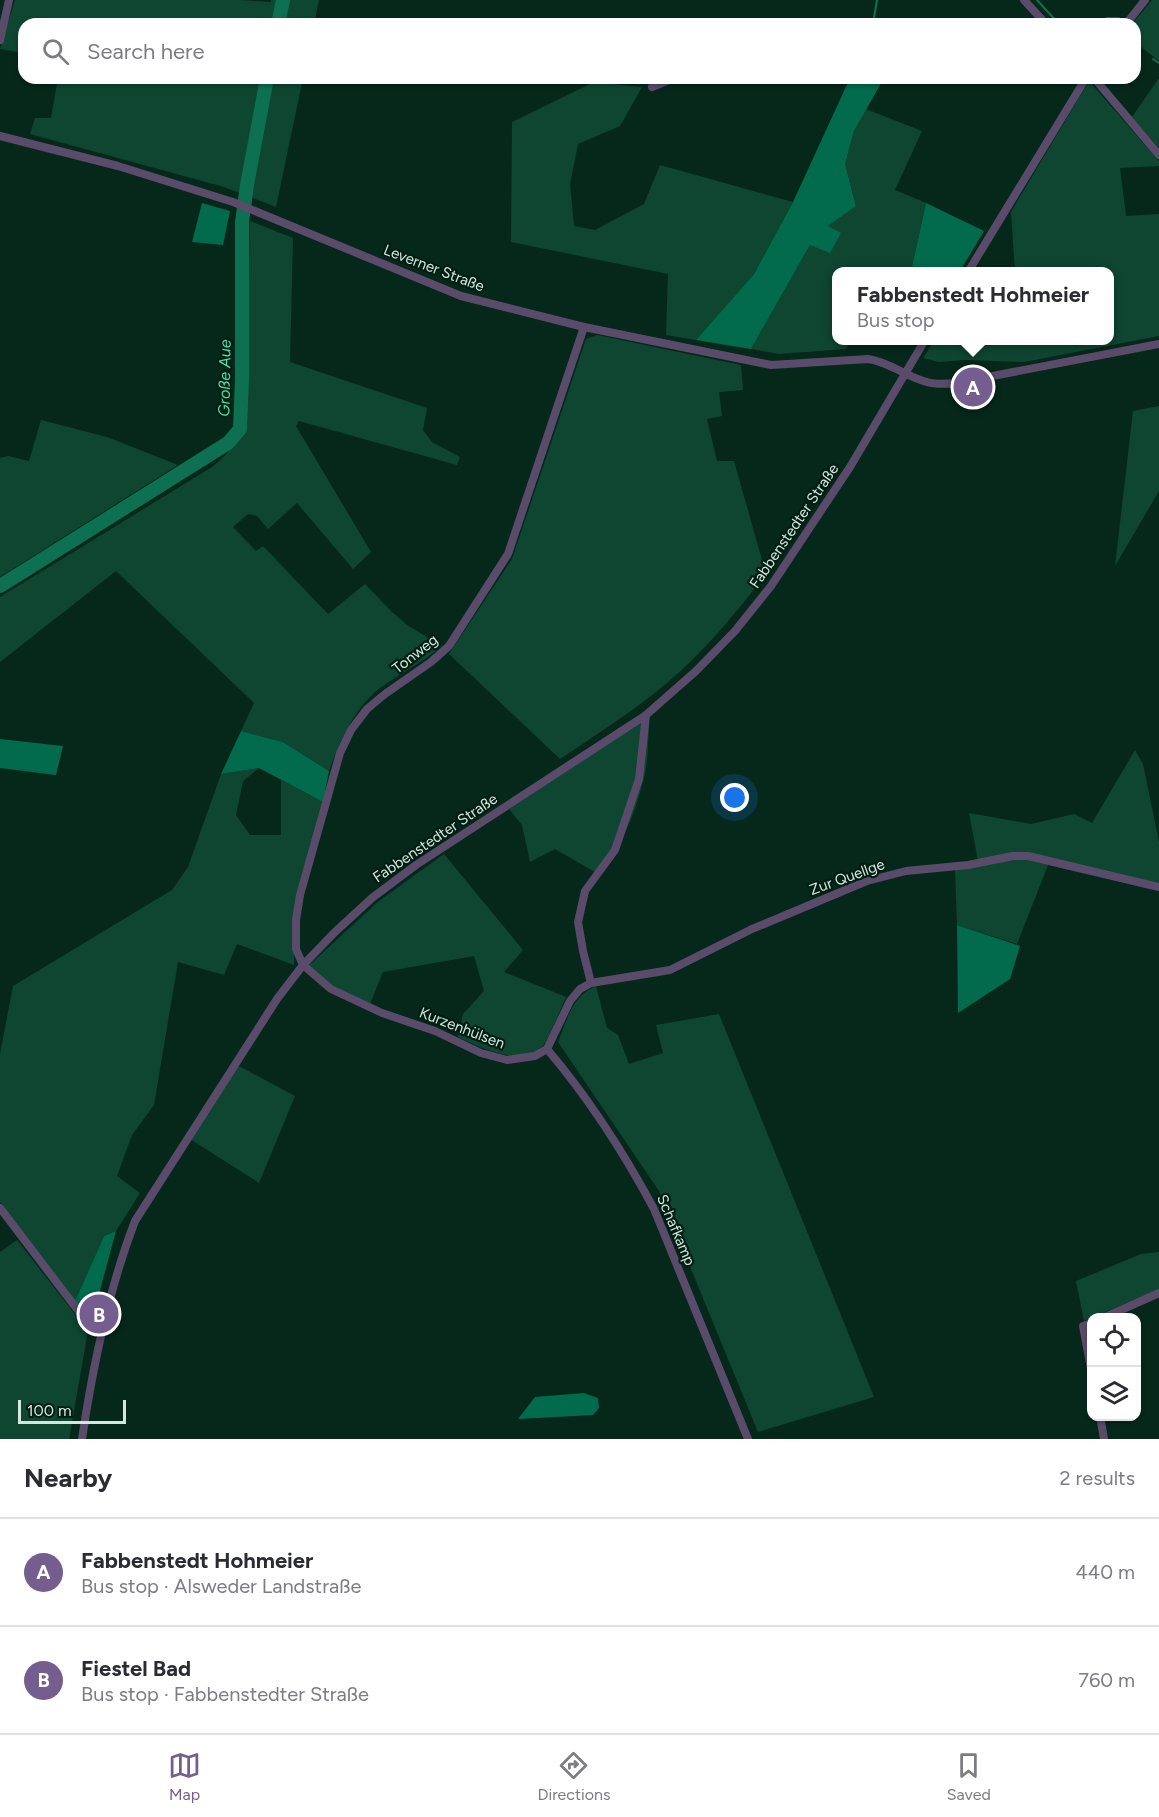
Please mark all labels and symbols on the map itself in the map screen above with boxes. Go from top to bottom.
street label: Leverner Straße [381,241,487,295]
water label: Große Aue [214,339,235,417]
pin: A [954,364,992,410]
street label: Fabbenstedter Straße [746,460,842,592]
street label: Tonweg [389,631,441,677]
your location [720,783,749,812]
street label: Fabbenstedter Straße [369,790,501,886]
street label: Zur Quellge [807,855,887,899]
street label: Kurzenhülsen [417,1003,507,1053]
street label: Schafkamp [653,1192,699,1268]
pin: B [80,1292,118,1336]
scale bar [18,1397,126,1424]

